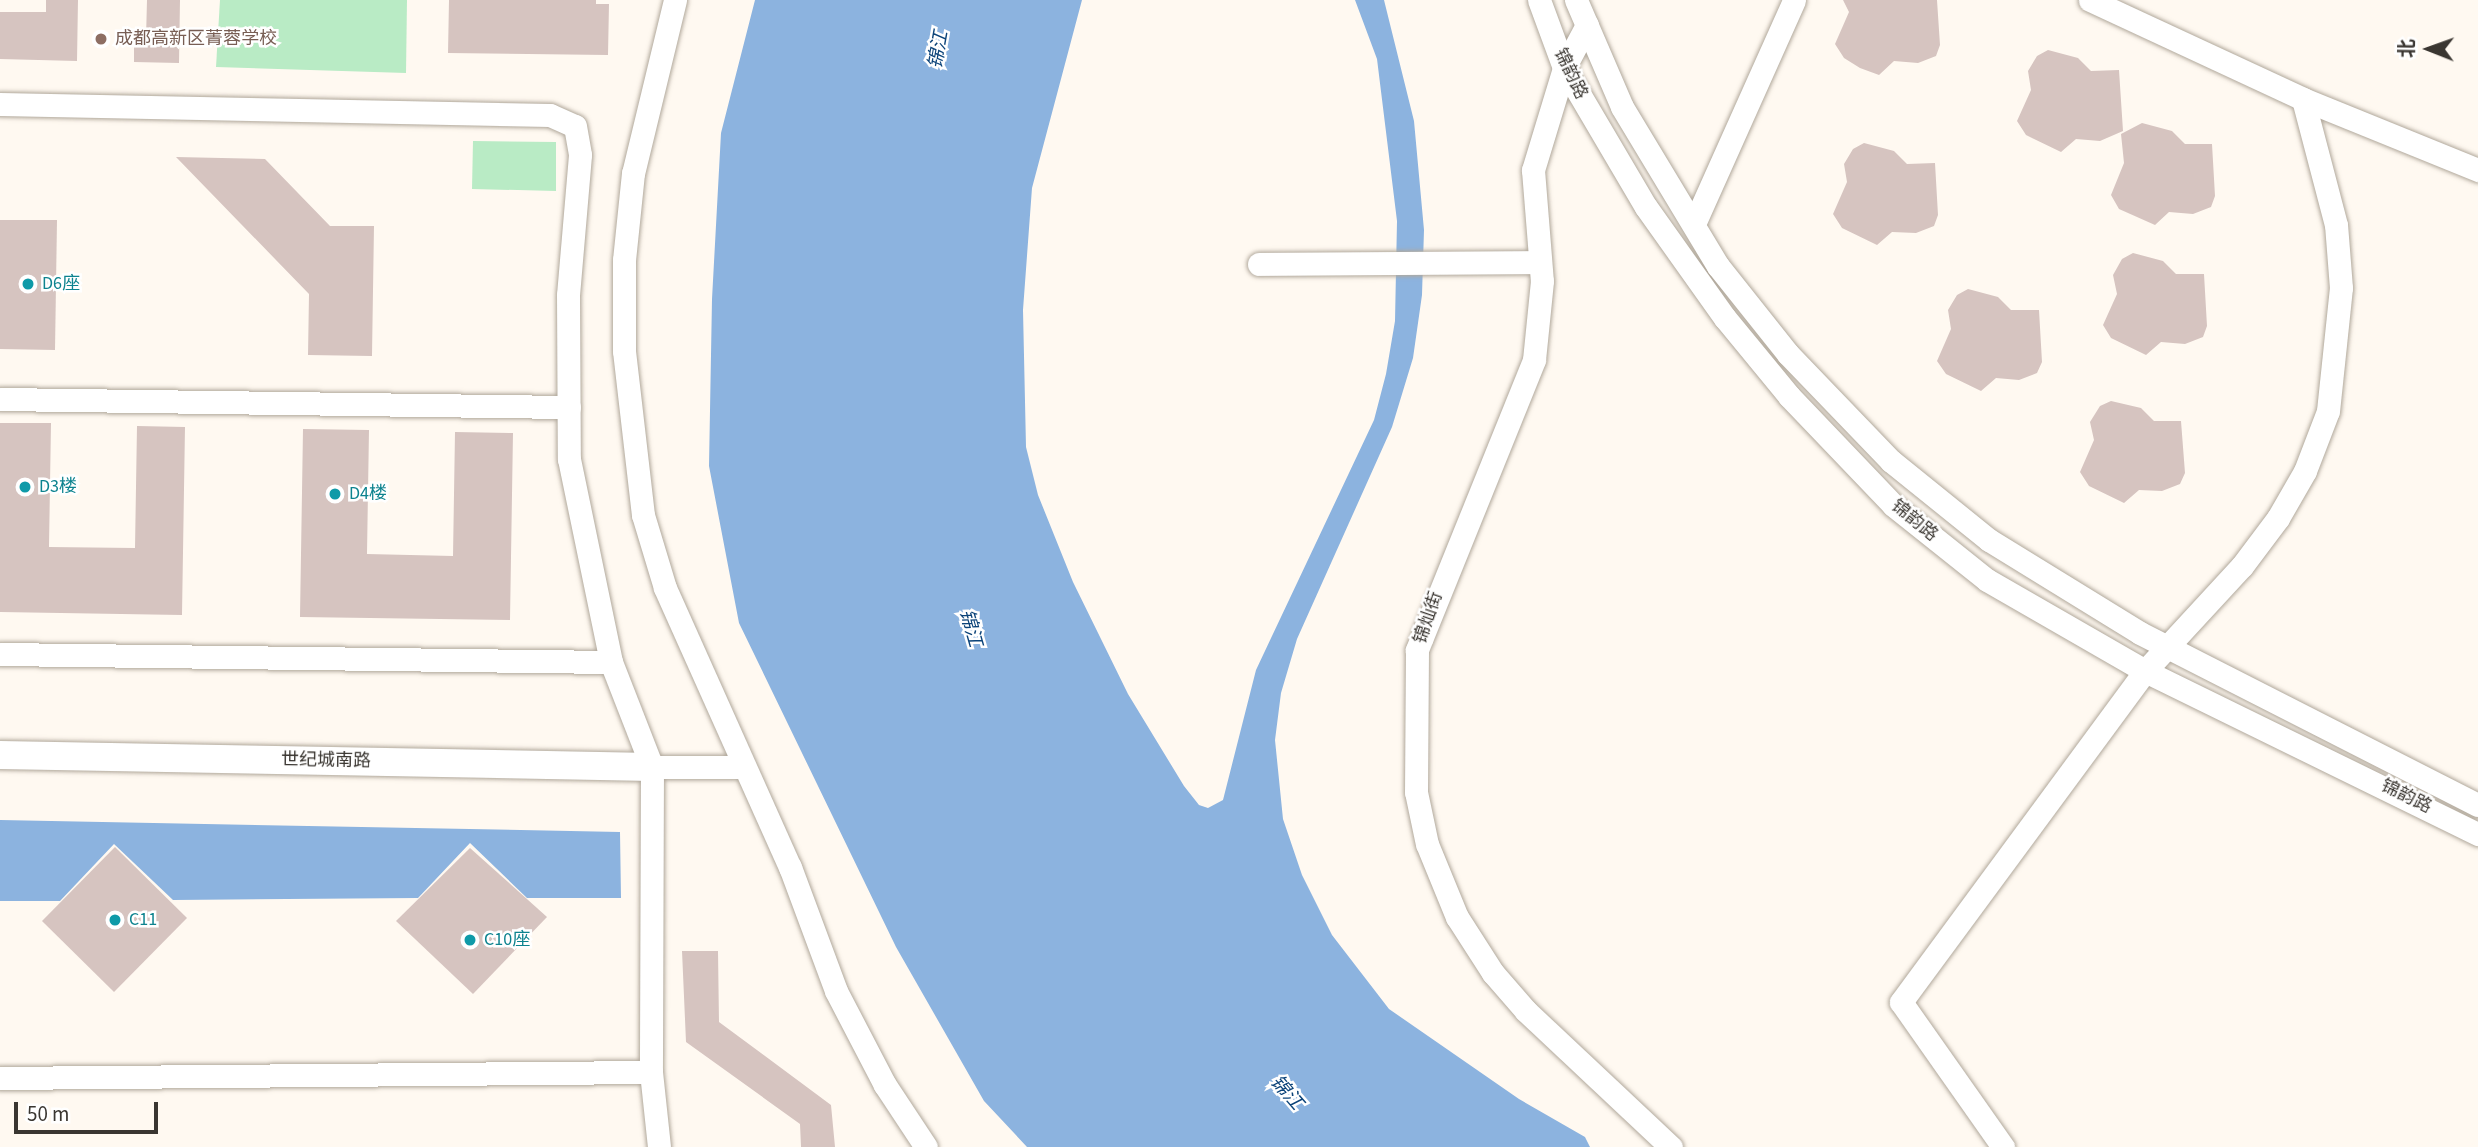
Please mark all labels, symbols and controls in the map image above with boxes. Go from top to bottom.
north arrow [2394,14,2464,84]
place label: 成都高新区菁蓉学校 [115,28,277,50]
water label: 锦江 [924,29,954,71]
marker: 成都高新区菁蓉学校 [93,31,109,47]
text: 北 [2394,39,2421,58]
street label: 锦韵路 [1548,45,1592,103]
place label: D6座 [42,273,80,295]
marker: D6座 [20,276,36,292]
place label: D3楼 [39,476,77,498]
marker: D3楼 [17,479,33,495]
place label: D4楼 [349,483,387,505]
marker: D4楼 [327,486,343,502]
street label: 锦韵路 [1886,496,1942,546]
street label: 锦灿街 [1410,589,1448,647]
water label: 锦江 [954,607,986,649]
street label: 世纪城南路 [281,749,371,773]
street label: 锦韵路 [2377,775,2435,819]
place label: C11 [129,909,157,931]
marker: C11 [107,912,123,928]
place label: C10座 [484,929,530,951]
marker: C10座 [462,932,478,948]
water label: 锦江 [1265,1071,1307,1115]
scale bar [18,1088,161,1132]
text: 50 m [27,1099,69,1129]

